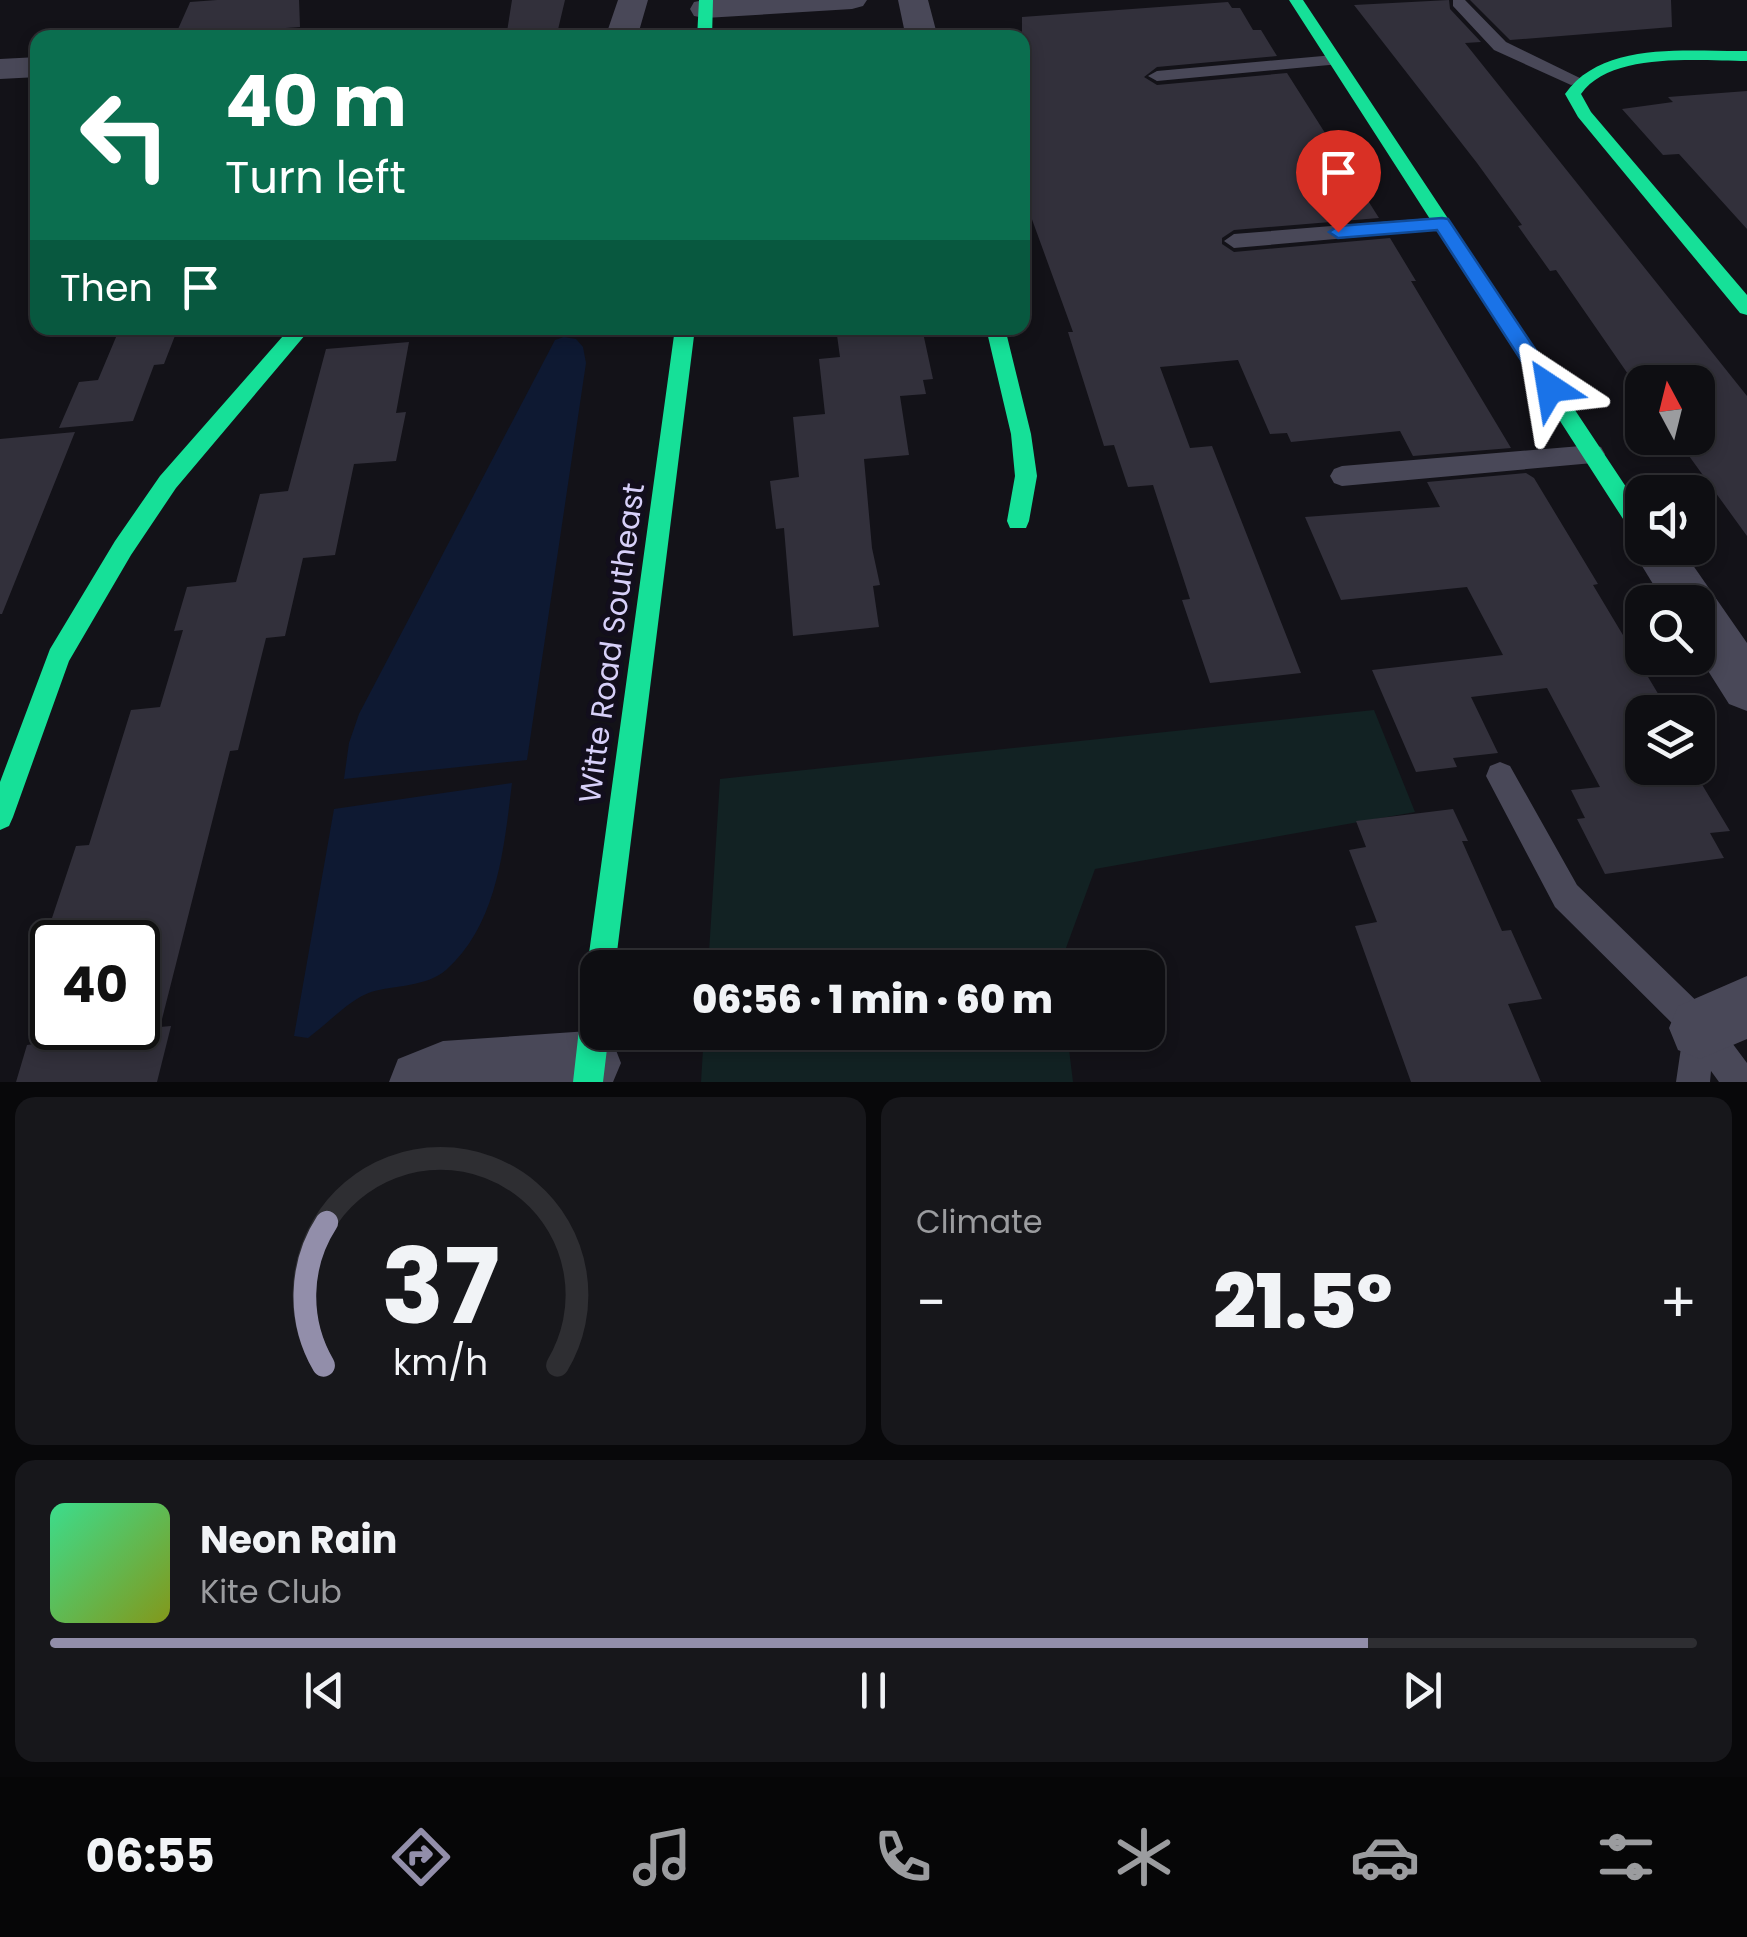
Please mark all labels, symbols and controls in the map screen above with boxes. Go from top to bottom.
text: 40 m [225,52,407,151]
icon: left [60,70,190,200]
pin [1296,130,1381,233]
icon: arrive [1311,145,1366,200]
text: Turn left [225,146,406,209]
icon: arrive [173,260,228,315]
text: Then [60,261,153,314]
position arrow [1498,336,1602,440]
north arrow [1625,365,1715,455]
map controls [1625,365,1715,785]
button: sound [1625,475,1715,565]
street label: Witte Road Southeast [568,480,655,806]
button: search [1625,585,1715,675]
button: layers [1625,695,1715,785]
speed limit sign: 40 [30,920,160,1050]
text: 06:56 · 1 min · 60 m [692,973,1053,1026]
text: Climate [916,1199,1043,1244]
text: 37 [381,1214,500,1359]
text: 21.5° [1213,1249,1393,1354]
text: − [916,1264,946,1341]
text: + [1659,1264,1697,1341]
text: km/h [393,1337,488,1388]
text: Neon Rain [200,1513,397,1566]
text: Kite Club [200,1569,342,1614]
icon: previous [297,1663,352,1718]
icon: pause [846,1663,901,1718]
icon: next [1395,1663,1450,1718]
icon: directions [386,1822,456,1892]
icon: music [627,1822,697,1892]
icon: phone [868,1822,938,1892]
icon: climate [1109,1822,1179,1892]
icon: car [1350,1822,1420,1892]
icon: filters [1591,1822,1661,1892]
text: 06:55 [86,1825,215,1888]

